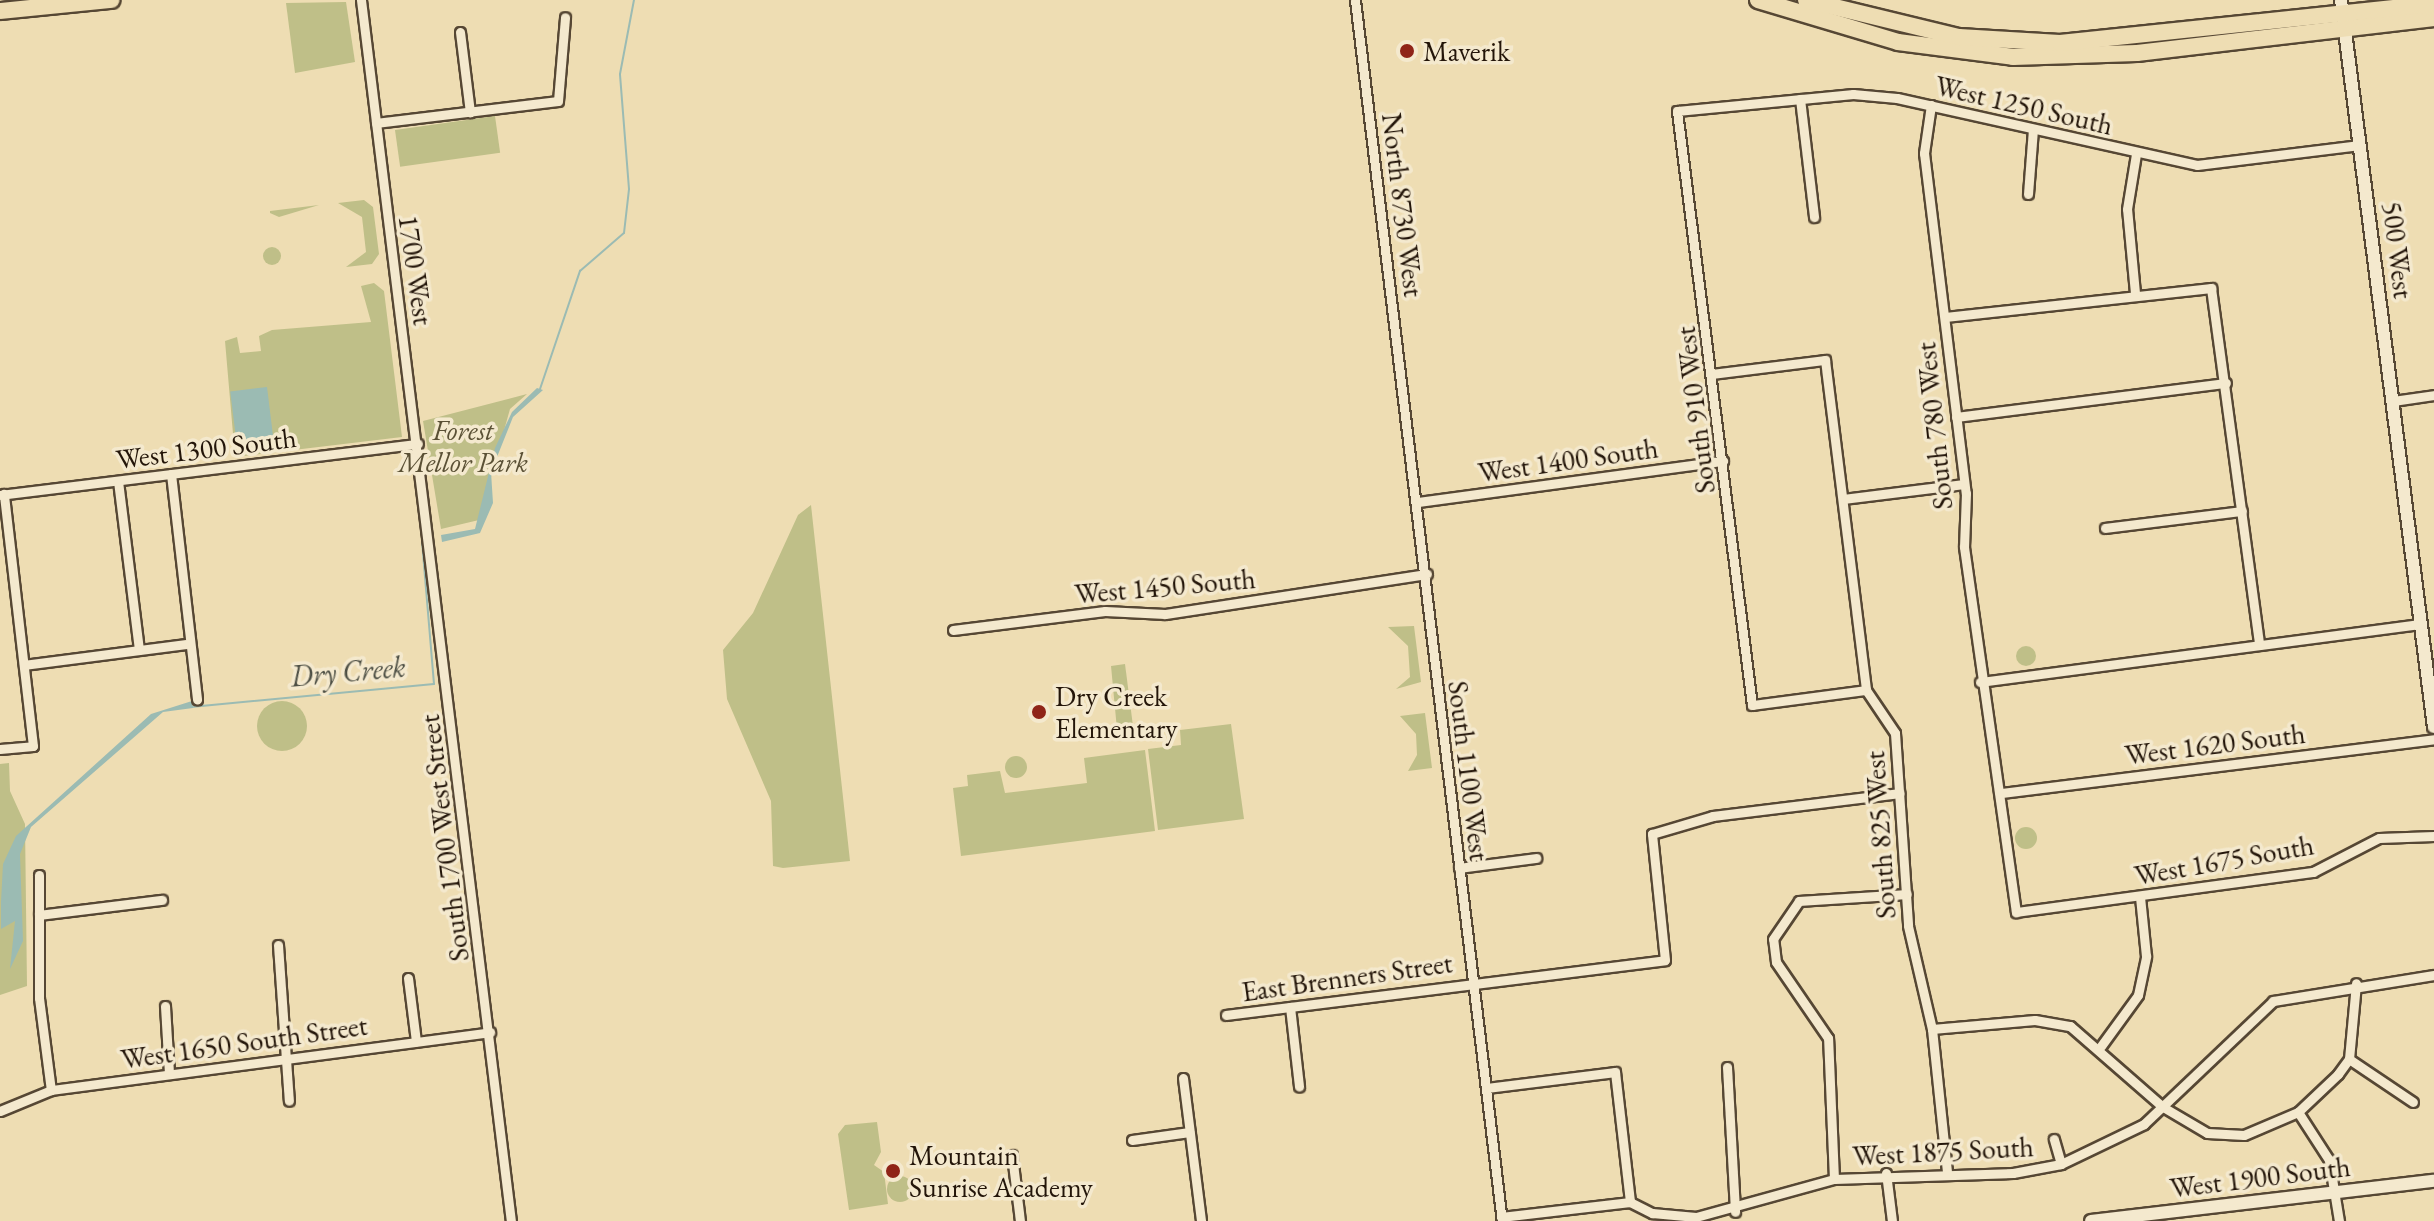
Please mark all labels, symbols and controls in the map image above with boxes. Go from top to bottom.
place label: Maverik [1423,34,1510,68]
marker: Maverik [1398,42,1416,60]
street label: West 1250 South [1932,68,2116,142]
street label: North 8730 West [1375,111,1431,299]
street label: 500 West [2375,200,2421,300]
street label: 1700 West [392,213,440,327]
street label: South 910 West [1668,325,1722,495]
street label: South 780 West [1909,341,1959,511]
park label: Forest Mellor Park [398,413,528,479]
street label: West 1300 South [114,420,298,476]
street label: West 1400 South [1476,431,1660,489]
street label: West 1450 South [1073,561,1257,611]
water label: Dry Creek [289,649,407,695]
place label: Dry Creek Elementary [1055,679,1177,745]
street label: South 1100 West [1441,679,1497,863]
marker: Dry Creek Elementary [1030,703,1048,721]
street label: South 1700 West Street [412,713,476,963]
street label: West 1620 South [2123,716,2307,772]
street label: South 825 West [1857,750,1903,920]
street label: West 1675 South [2132,828,2316,892]
street label: East Brenners Street [1239,946,1455,1008]
street label: West 1650 South Street [119,1008,369,1076]
street label: West 1875 South [1852,1129,2034,1173]
place label: Mountain Sunrise Academy [909,1138,1093,1204]
street label: West 1900 South [2168,1149,2352,1205]
marker: Mountain Sunrise Academy [884,1162,902,1180]

